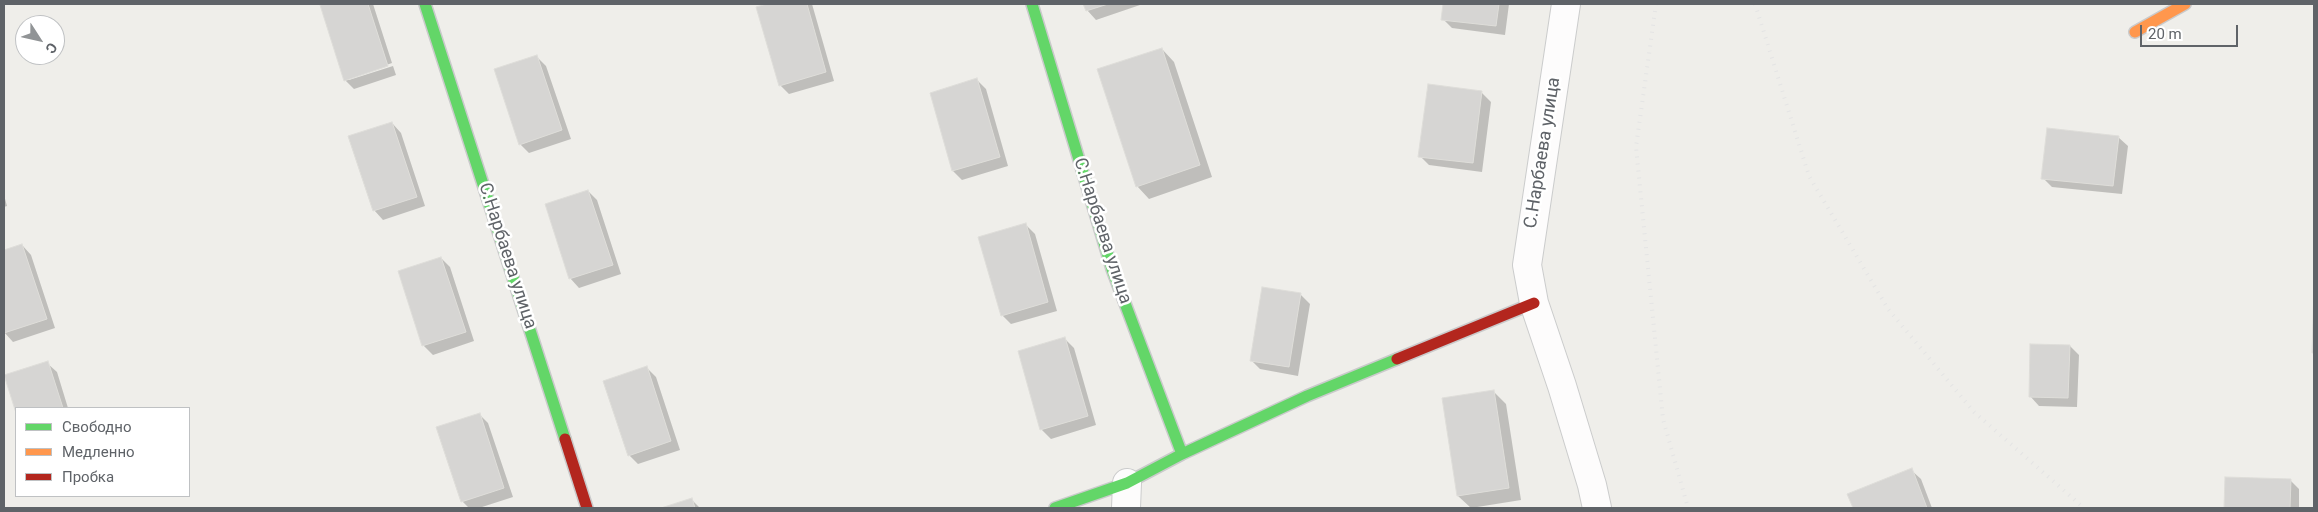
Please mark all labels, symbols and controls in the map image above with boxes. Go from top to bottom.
north arrow [15,15,65,65]
scale bar [2143,15,2240,47]
text: 20 m [2148,25,2182,43]
text: С [42,40,61,56]
street label: С.Нарбаева улица [1520,76,1566,230]
street label: С.Нарбаева улица [1068,155,1136,307]
street label: С.Нарбаева улица [473,180,541,332]
legend [15,407,190,497]
text: Свободно [62,418,131,436]
text: Медленно [62,443,135,461]
text: Пробка [62,468,114,486]

